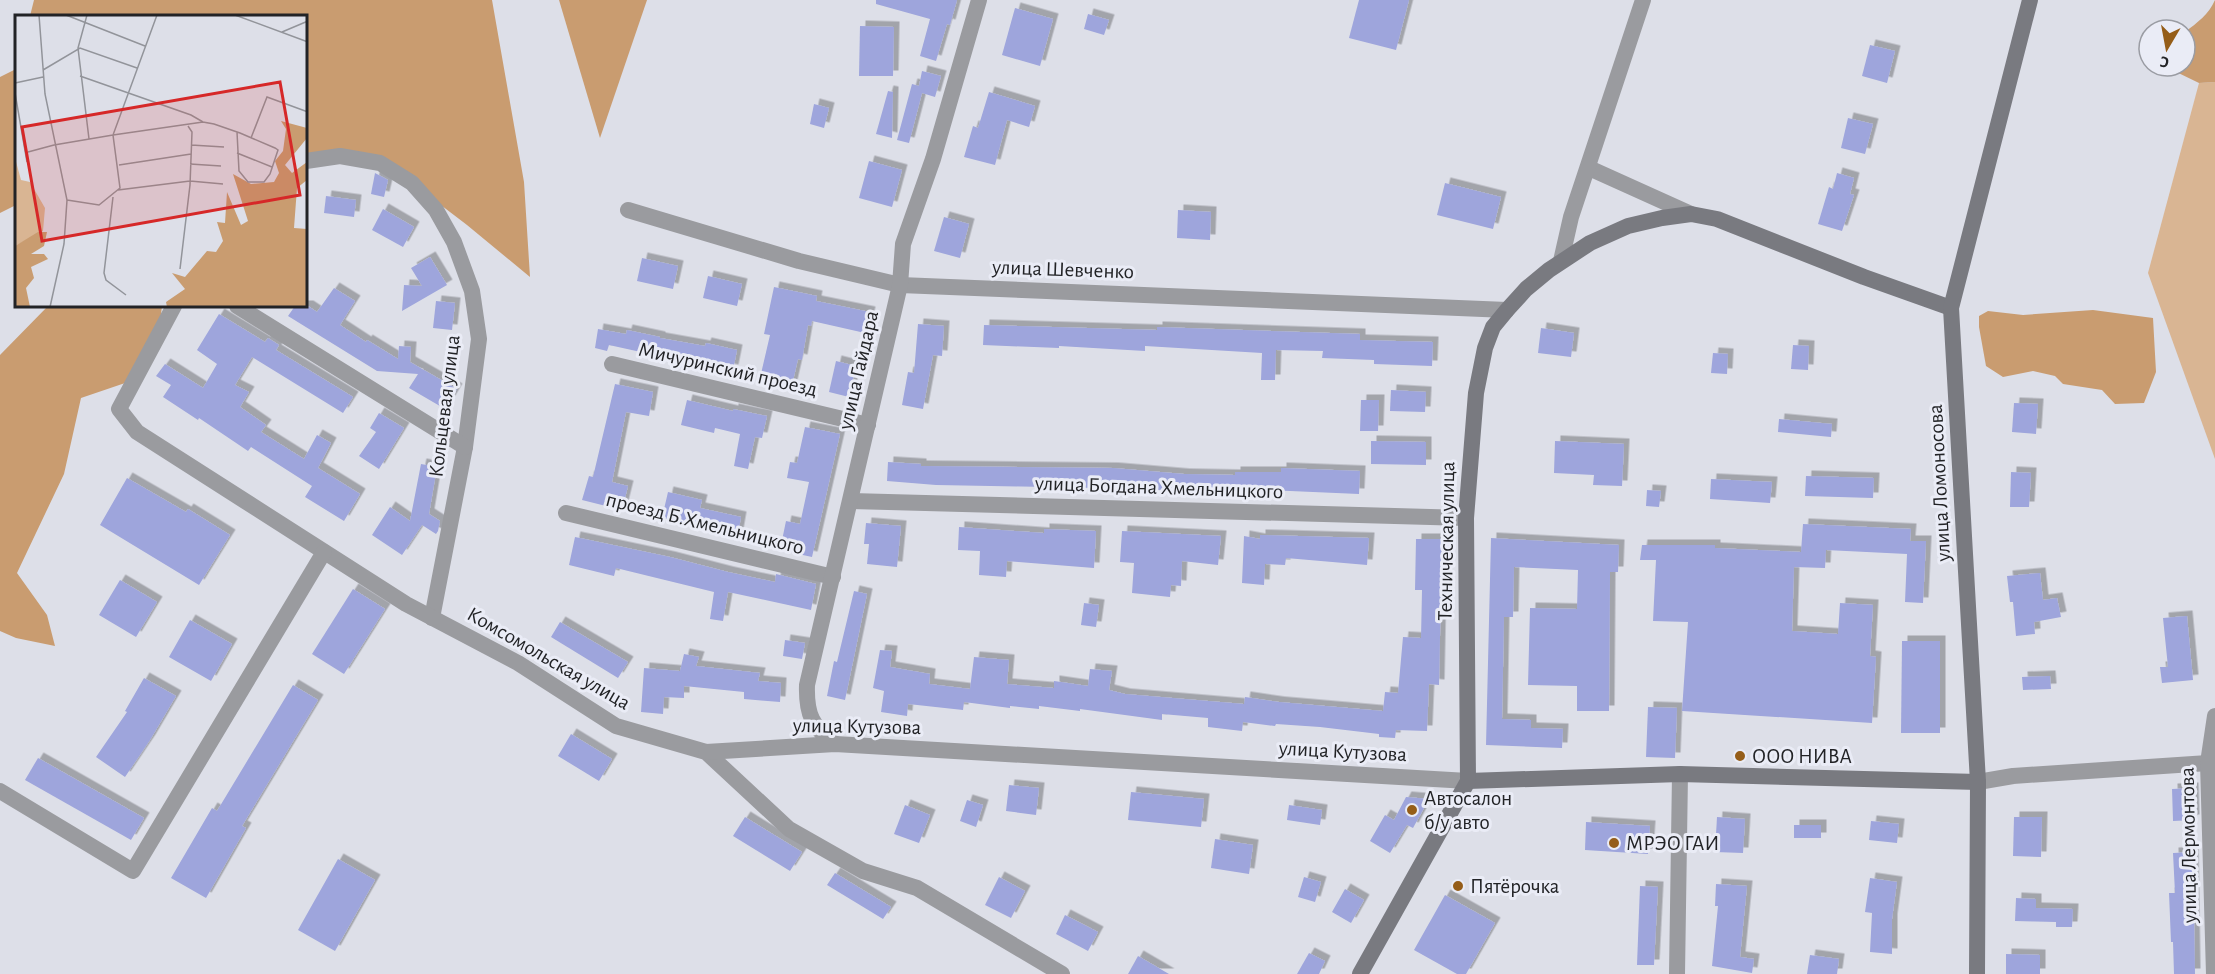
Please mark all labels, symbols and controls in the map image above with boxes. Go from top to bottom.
inset map [15,15,308,308]
north arrow [2137,18,2197,78]
text: С [2159,53,2170,70]
street label: улица Шевченко [991,256,1134,282]
street label: улица Гайдара [834,308,882,433]
street label: Кольцевая улица [425,333,464,478]
street label: Мичуринский проезд [636,339,819,400]
street label: улица Ломоносова [1925,403,1954,563]
street label: Техническая улица [1435,461,1458,621]
street label: улица Богдана Хмельницкого [1034,473,1283,502]
street label: проезд Б.Хмельницкого [604,489,806,558]
street label: Комсомольская улица [464,603,634,714]
street label: улица Кутузова [792,715,922,738]
street label: улица Кутузова [1277,738,1408,765]
place label: ООО НИВА [1752,746,1852,767]
marker: ООО НИВА [1733,749,1747,763]
street label: улица Лермонтова [2177,766,2200,924]
place label: Автосалон б/у авто [1424,788,1512,833]
marker: Автосалон б/у авто [1405,803,1419,817]
place label: МРЭО ГАИ [1626,833,1719,854]
marker: МРЭО ГАИ [1607,836,1621,850]
place label: Пятёрочка [1470,876,1560,897]
marker: Пятёрочка [1451,879,1465,893]

